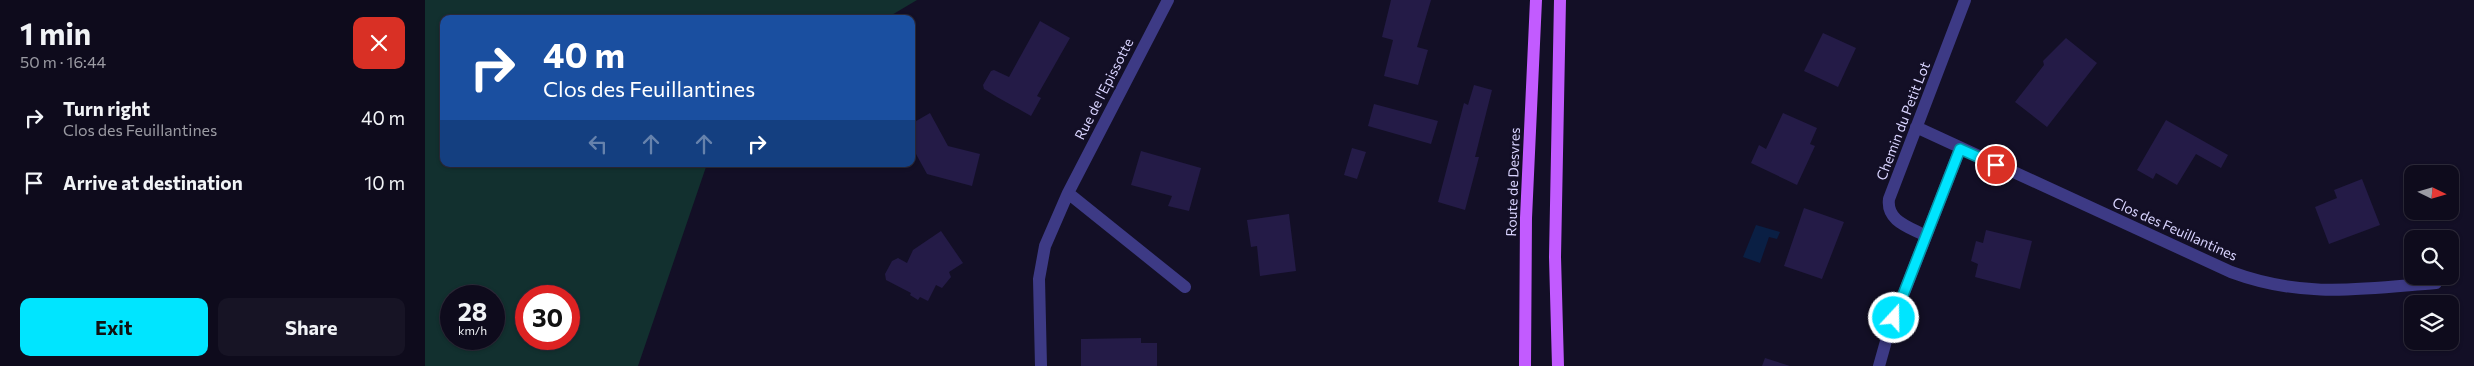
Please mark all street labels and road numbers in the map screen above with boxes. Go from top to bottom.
street label: Rue de l'Epissotte [1071,35,1136,142]
street label: Chemin du Petit Lot [1872,59,1933,183]
street label: Route de Desvres [1502,127,1523,237]
street label: Clos des Feuillantines [2110,193,2240,264]

